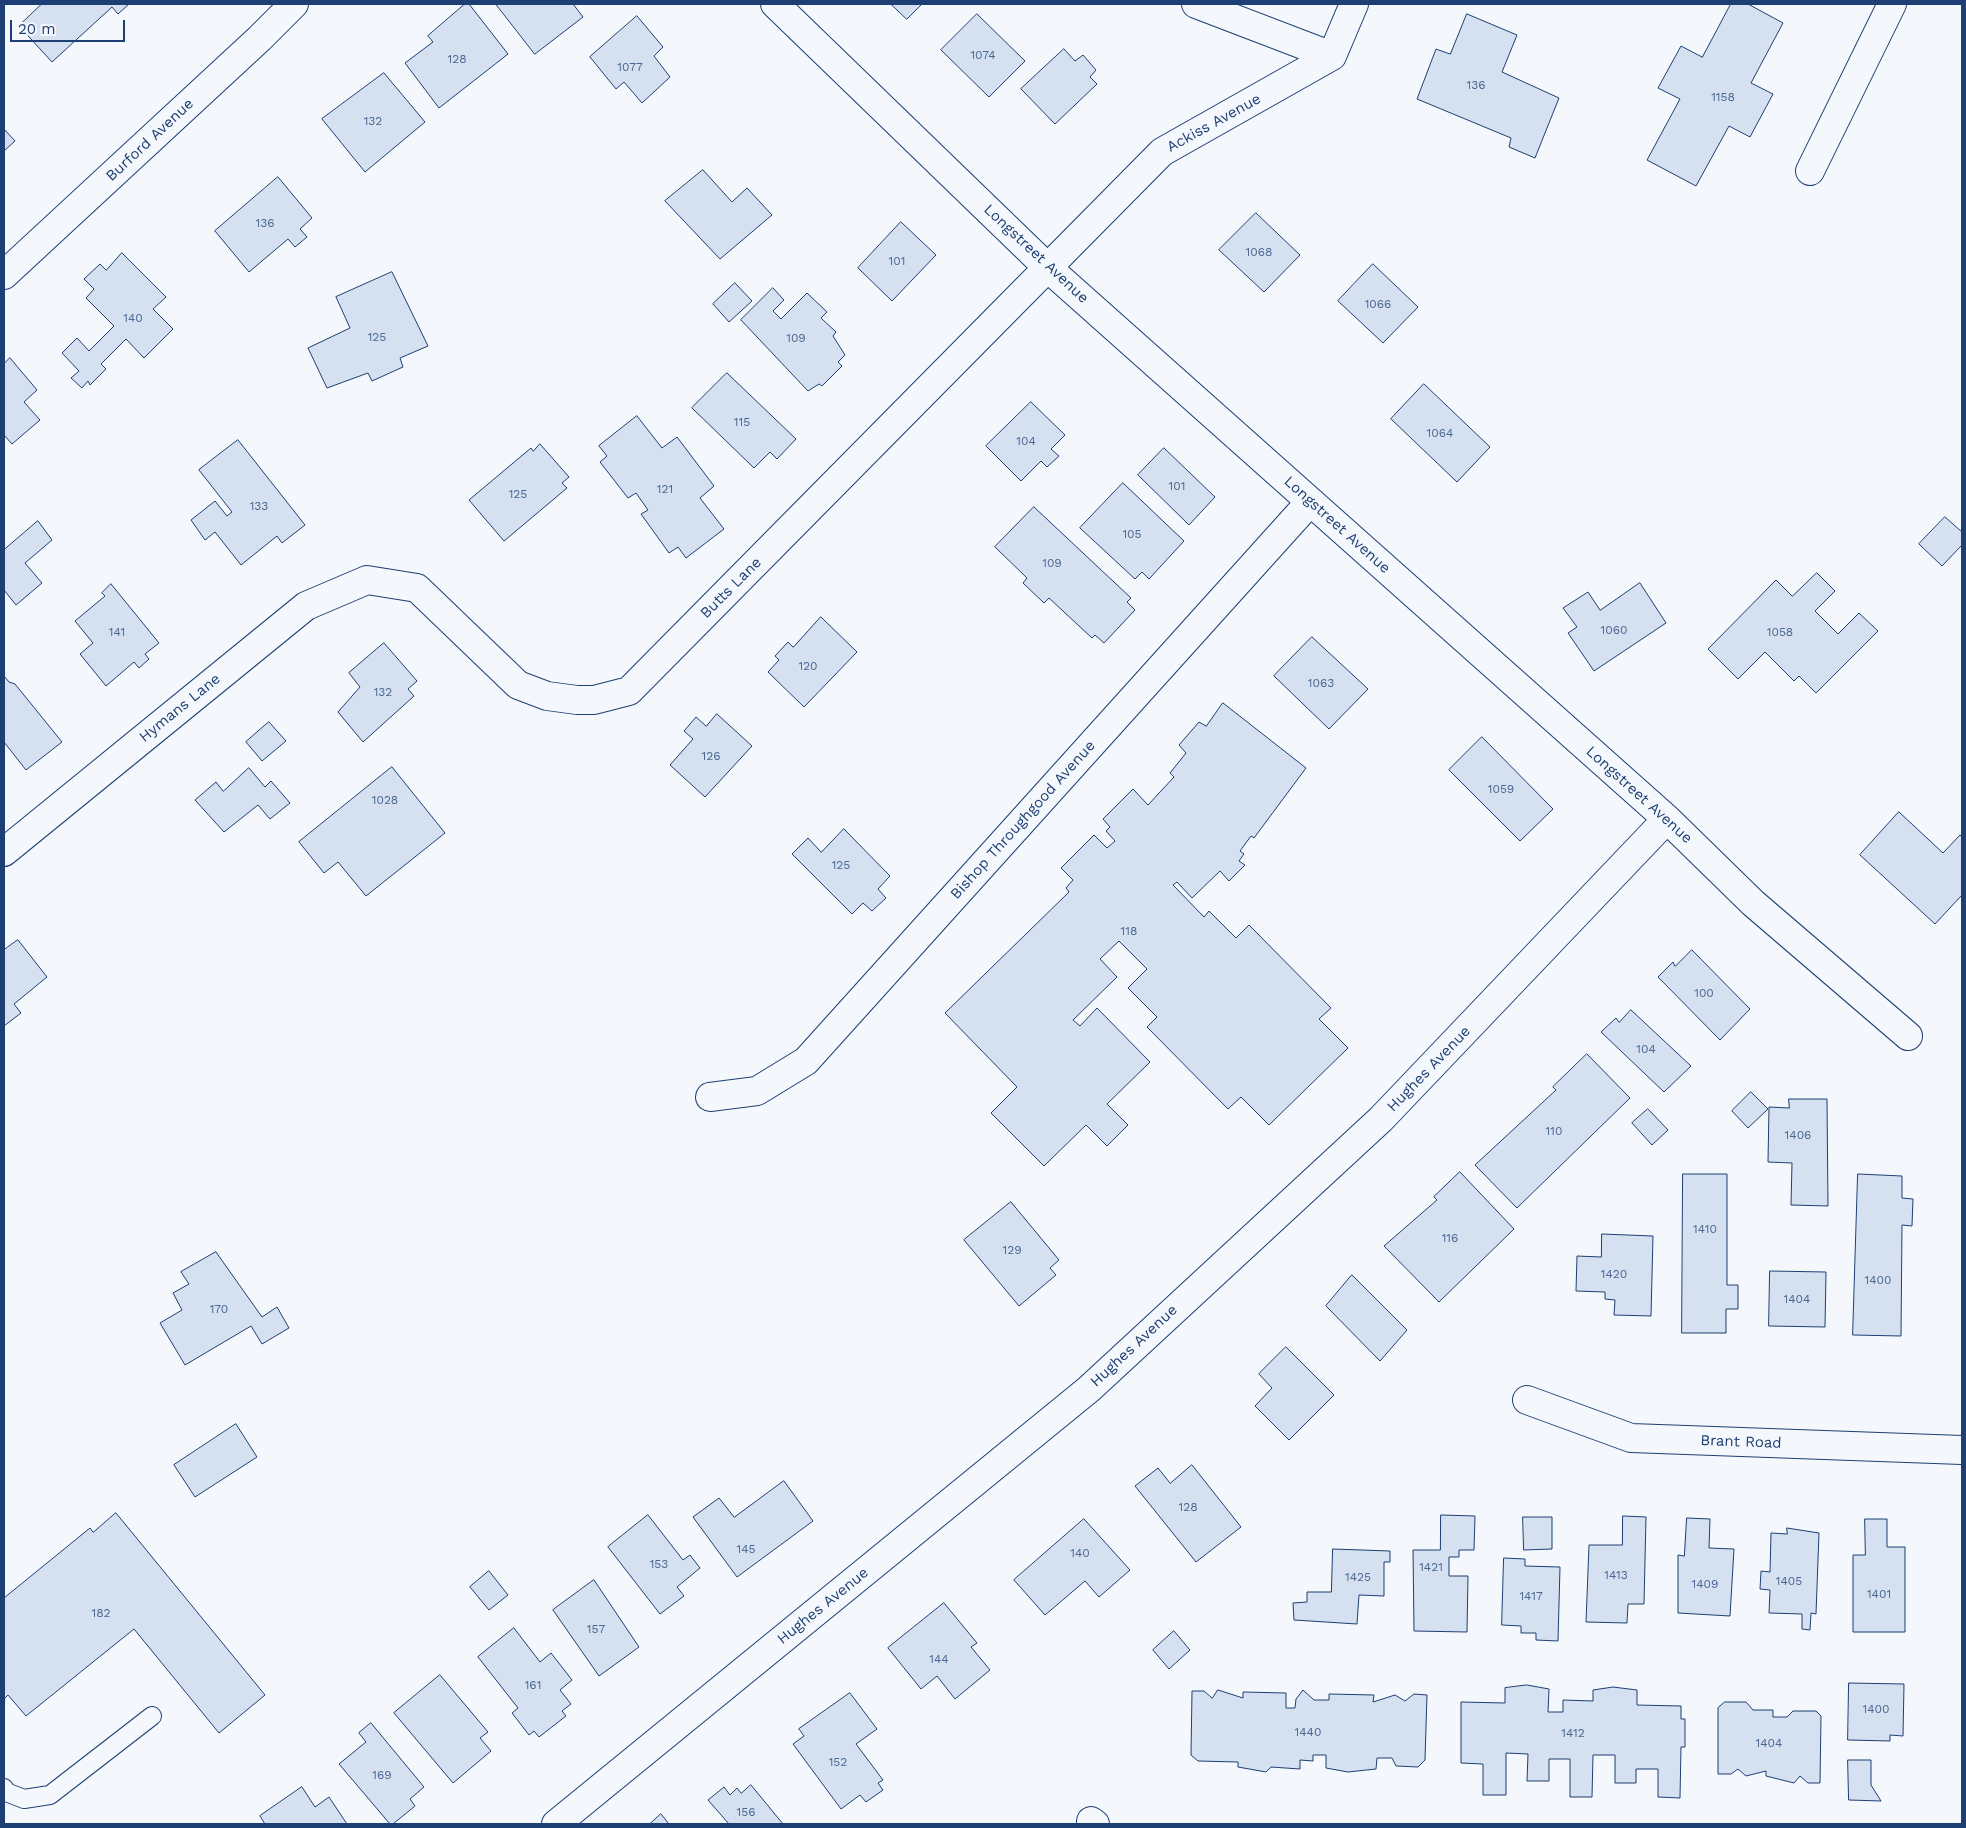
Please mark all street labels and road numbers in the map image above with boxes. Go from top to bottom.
street label: Ackiss Avenue [1164,90,1264,156]
street label: Burford Avenue [102,95,198,185]
street label: Longstreet Avenue [980,201,1092,307]
street label: Longstreet Avenue [1280,473,1394,577]
street label: Butts Lane [697,554,765,622]
street label: Hymans Lane [136,670,224,746]
street label: Bishop Throughgood Avenue [947,737,1099,903]
street label: Longstreet Avenue [1582,743,1696,847]
street label: Hughes Avenue [1384,1022,1474,1116]
street label: Hughes Avenue [1087,1301,1181,1391]
street label: Brant Road [1700,1432,1782,1452]
street label: Hughes Avenue [774,1564,872,1648]

